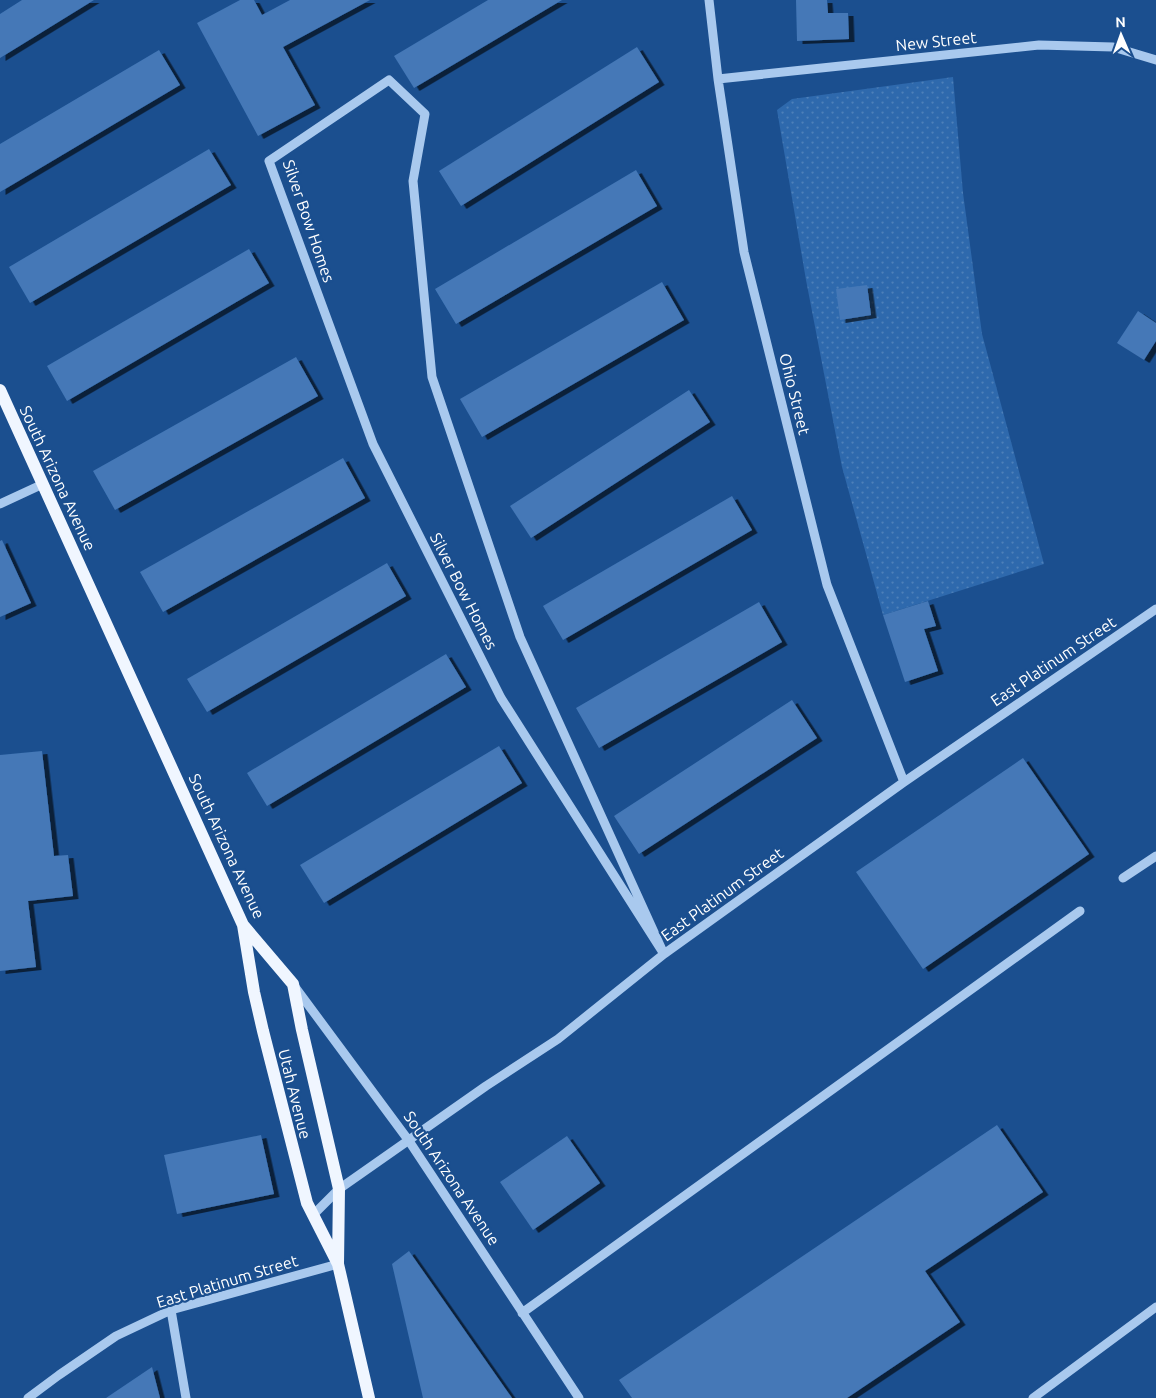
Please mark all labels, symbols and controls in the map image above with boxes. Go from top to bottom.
north arrow [1096,10,1146,60]
text: N [1115,14,1126,30]
street label: New Street [895,28,978,54]
street label: Silver Bow Homes [280,157,338,285]
street label: Ohio Street [776,351,814,437]
street label: South Arizona Avenue [16,403,100,553]
street label: Silver Bow Homes [427,530,501,652]
street label: East Platinum Street [987,612,1119,709]
street label: South Arizona Avenue [185,771,269,921]
street label: East Platinum Street [657,843,787,944]
street label: Utah Avenue [275,1047,315,1141]
street label: South Arizona Avenue [400,1108,504,1248]
street label: East Platinum Street [154,1251,300,1311]

